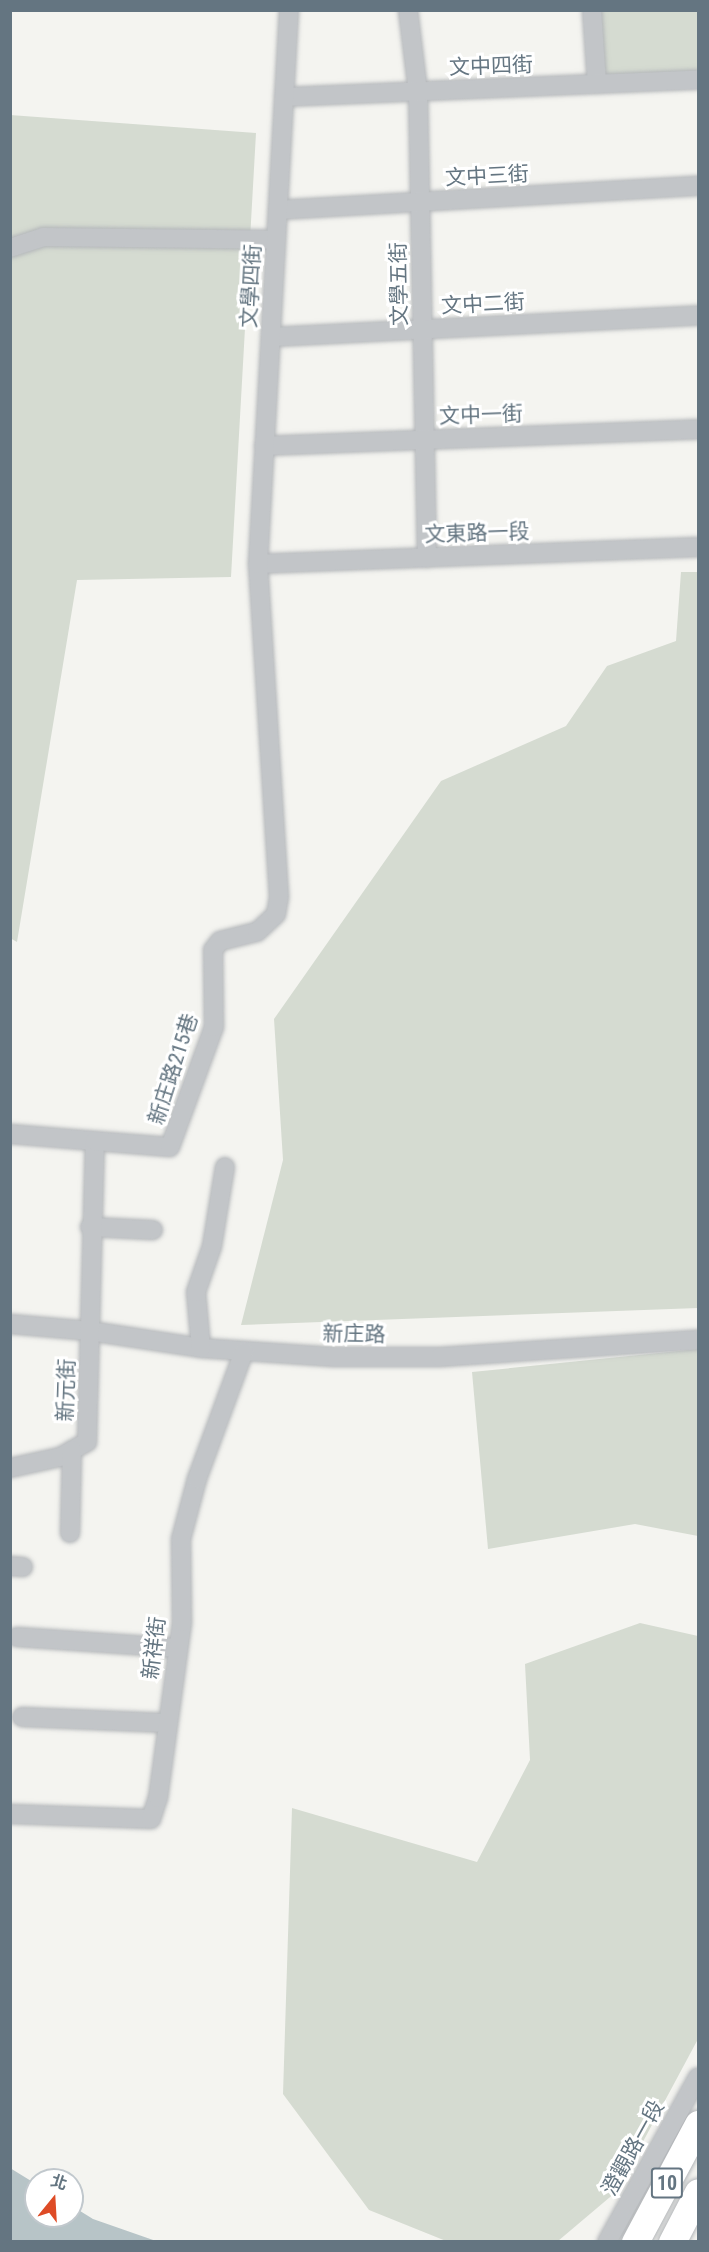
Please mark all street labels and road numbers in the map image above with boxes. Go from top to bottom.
street label: 文中四街 [449,52,533,80]
street label: 文中三街 [444,161,530,191]
street label: 文學五街 [386,242,412,326]
street label: 文學四街 [236,243,266,329]
street label: 文中二街 [440,289,526,319]
street label: 文中一街 [439,401,523,429]
street label: 文東路一段 [424,519,530,547]
street label: 新庄路215巷 [143,1010,203,1128]
street label: 新庄路 [322,1321,386,1347]
street label: 新元街 [52,1358,80,1422]
street label: 新祥街 [138,1615,170,1681]
street label: 澄觀路一段 [597,2096,669,2200]
road number: 10 [650,2166,684,2200]

